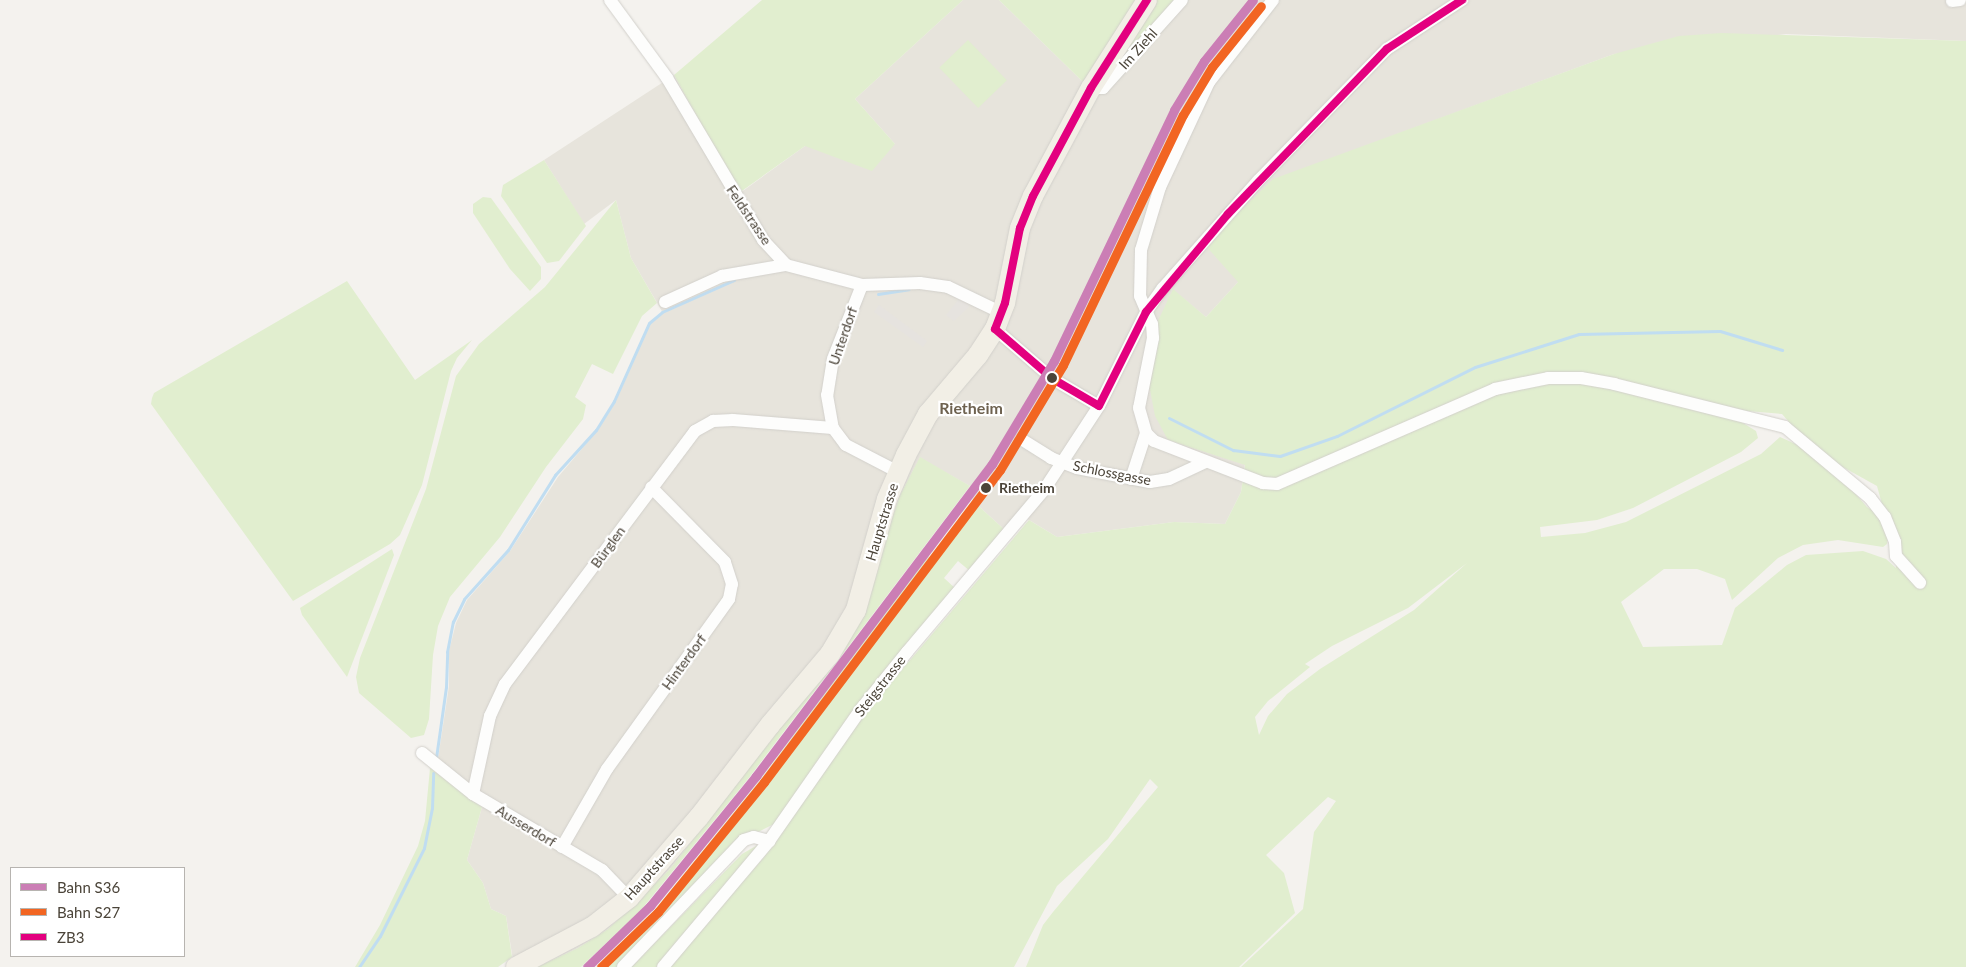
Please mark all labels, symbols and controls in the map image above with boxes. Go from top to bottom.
street label: Im Ziehl [1115,25,1161,73]
street label: Feldstrasse [723,182,775,248]
street label: Unterdorf [825,305,861,367]
unlabelled marker [1047,373,1057,383]
district label: Rietheim [939,398,1003,418]
street label: Schlossgasse [1072,457,1152,489]
marker: Rietheim [977,479,995,497]
place label: Rietheim [999,480,1055,496]
street label: Hauptstrasse [862,481,902,563]
street label: Bürglen [587,523,629,571]
street label: Hinterdorf [658,631,710,693]
street label: Steigstrasse [851,652,909,720]
street label: Ausserdorf [493,801,559,851]
street label: Hauptstrasse [621,832,687,904]
legend [10,867,185,957]
text: Bahn S36 [57,878,120,896]
text: Bahn S27 [57,903,120,921]
text: ZB3 [57,928,84,946]

